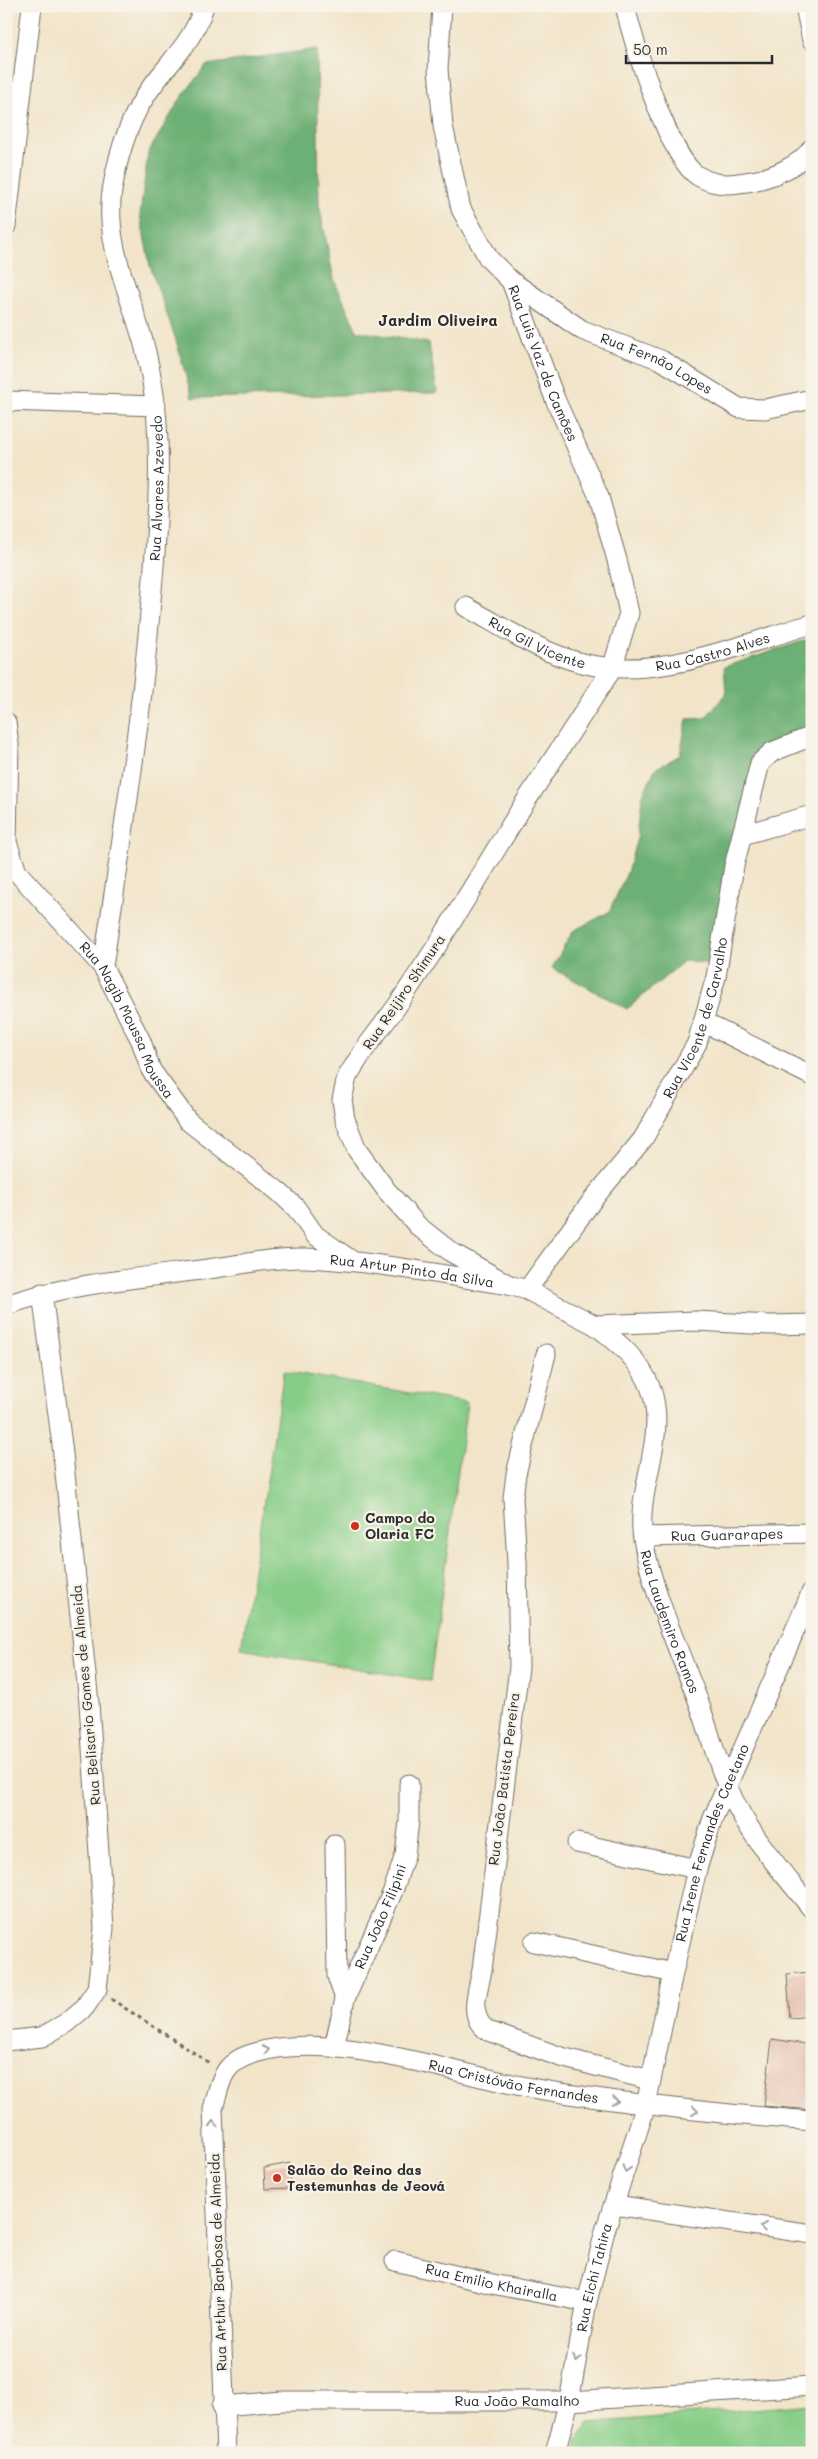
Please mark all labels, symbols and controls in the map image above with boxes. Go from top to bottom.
scale bar [626,32,772,64]
text: 50 m [633,39,668,59]
street label: Rua Luis Vaz de Camões [504,282,583,444]
district label: Jardim Oliveira [378,310,498,330]
street label: Rua Fernão Lopes [598,328,716,398]
street label: Rua Alvares Azevedo [145,415,168,562]
street label: Rua Gil Vicente [485,612,588,673]
street label: Rua Castro Alves [654,628,772,675]
street label: Rua Reijiro Shimura [358,930,449,1053]
street label: Rua Vicente de Carvalho [658,936,731,1102]
street label: Rua Nagib Moussa Moussa [75,937,179,1102]
street label: Rua Artur Pinto da Silva [329,1250,495,1292]
place label: Campo do Olaria FC [365,1508,435,1543]
marker: Campo do Olaria FC [349,1520,361,1532]
street label: Rua Guararapes [671,1524,783,1545]
street label: Rua Laudemiro Ramos [636,1548,704,1696]
street label: Rua Belisario Gomes de Almeida [66,1584,105,1806]
street label: Rua João Batista Pereira [483,1691,524,1867]
street label: Rua Irene Fernandes Caetano [670,1741,753,1944]
street label: Rua João Filipini [350,1862,410,1972]
one-way arrow [261,2045,270,2056]
street label: Rua Cristóvão Fernandes [427,2055,600,2107]
one-way arrow [611,2095,619,2105]
one-way arrow [691,2105,699,2116]
one-way arrow [208,2120,218,2128]
street label: Rua Arthur Barbosa de Almeida [204,2153,231,2371]
place label: Salão do Reino das Testemunhas de Jeová [287,2160,446,2195]
one-way arrow [622,2164,632,2172]
marker: Salão do Reino das Testemunhas de Jeová [271,2172,283,2184]
street label: Rua Eichi Tahira [572,2220,616,2333]
one-way arrow [759,2222,767,2233]
street label: Rua Emilio Khairalla [424,2258,559,2305]
one-way arrow [572,2355,582,2364]
street label: Rua João Ramalho [454,2390,580,2410]

